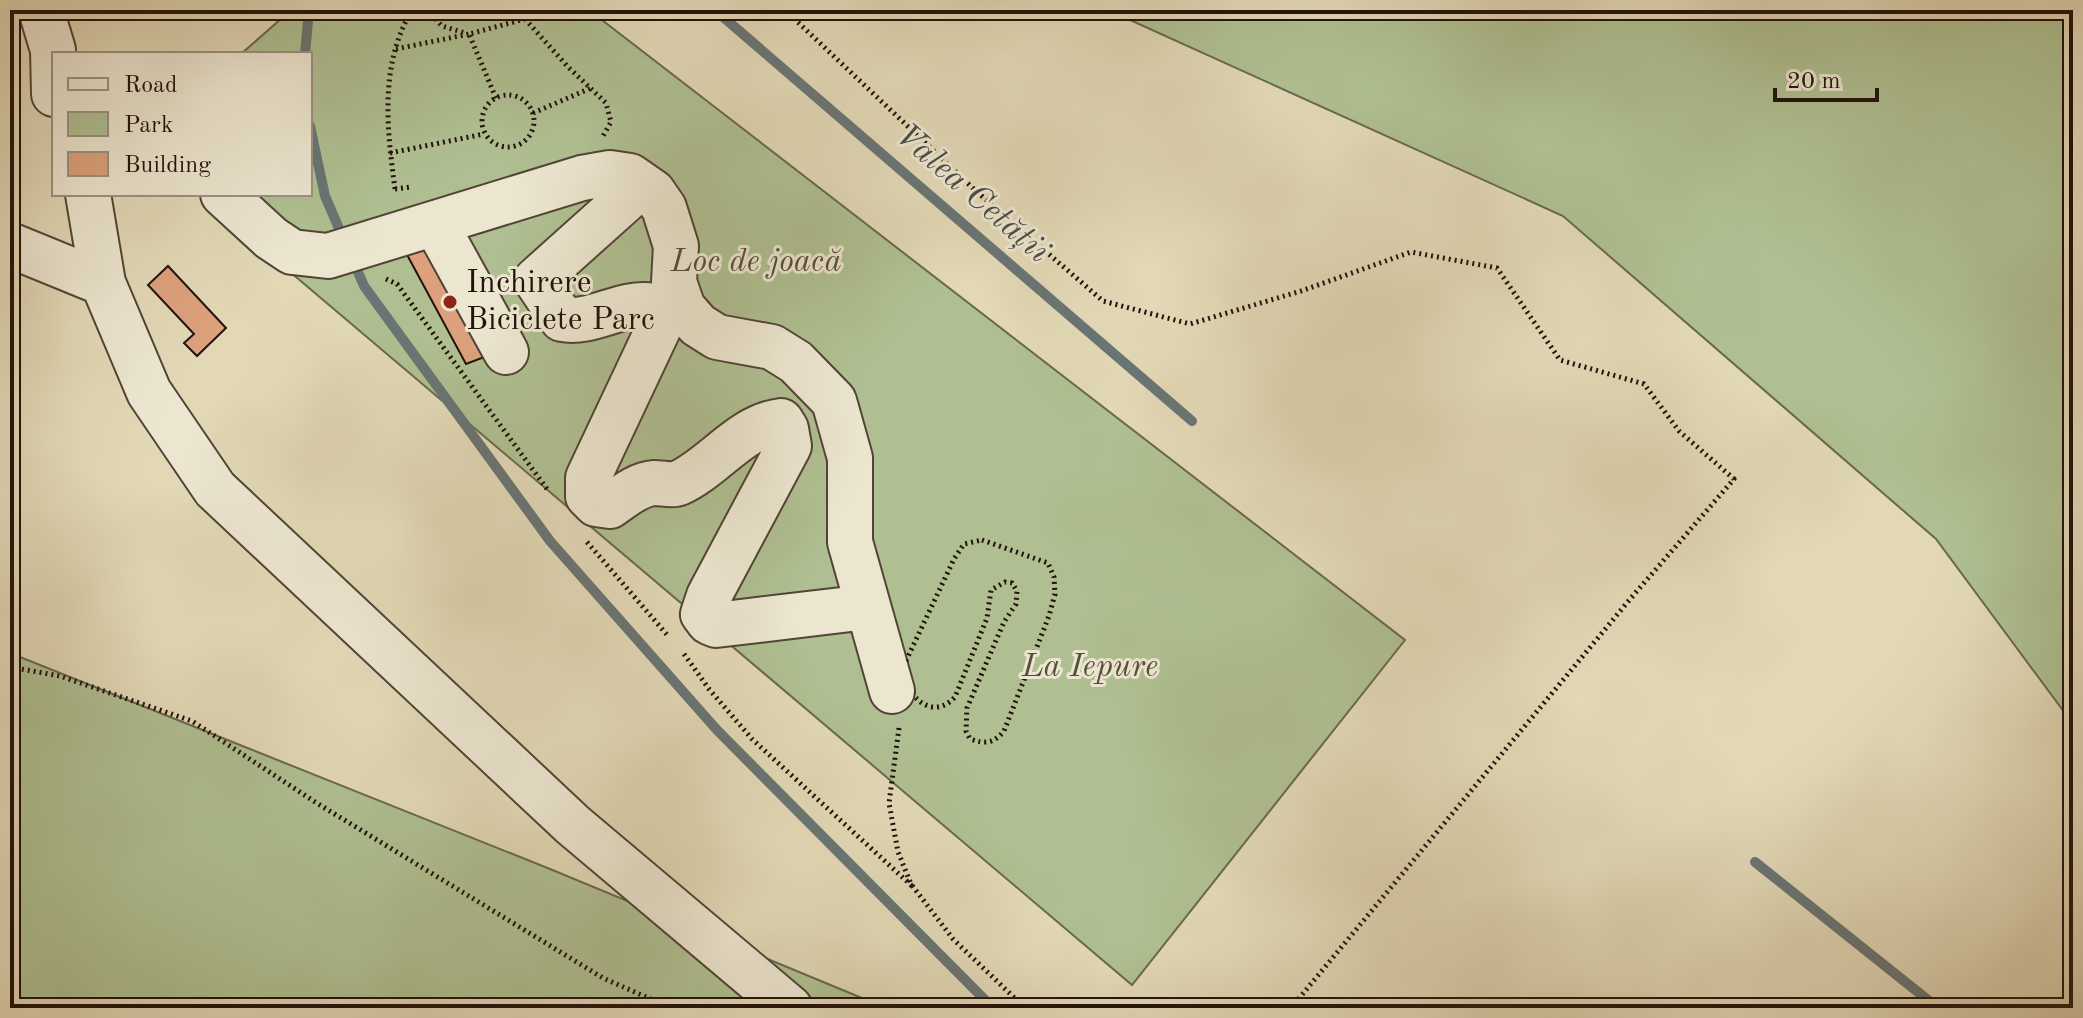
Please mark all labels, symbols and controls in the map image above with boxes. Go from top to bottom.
legend [52,52,312,196]
scale bar [1775,52,1877,102]
text: 20 m [1787,70,1841,94]
text: Road [124,74,177,98]
text: Park [124,114,173,138]
water label: Valea Cetății [888,118,1056,271]
text: Building [124,154,211,178]
park label: Loc de joacă [669,247,842,279]
place label: Inchirere Biciclete Parc [466,268,655,337]
marker: Inchirere Biciclete Parc [441,293,459,311]
park label: La Iepure [1021,652,1158,684]

